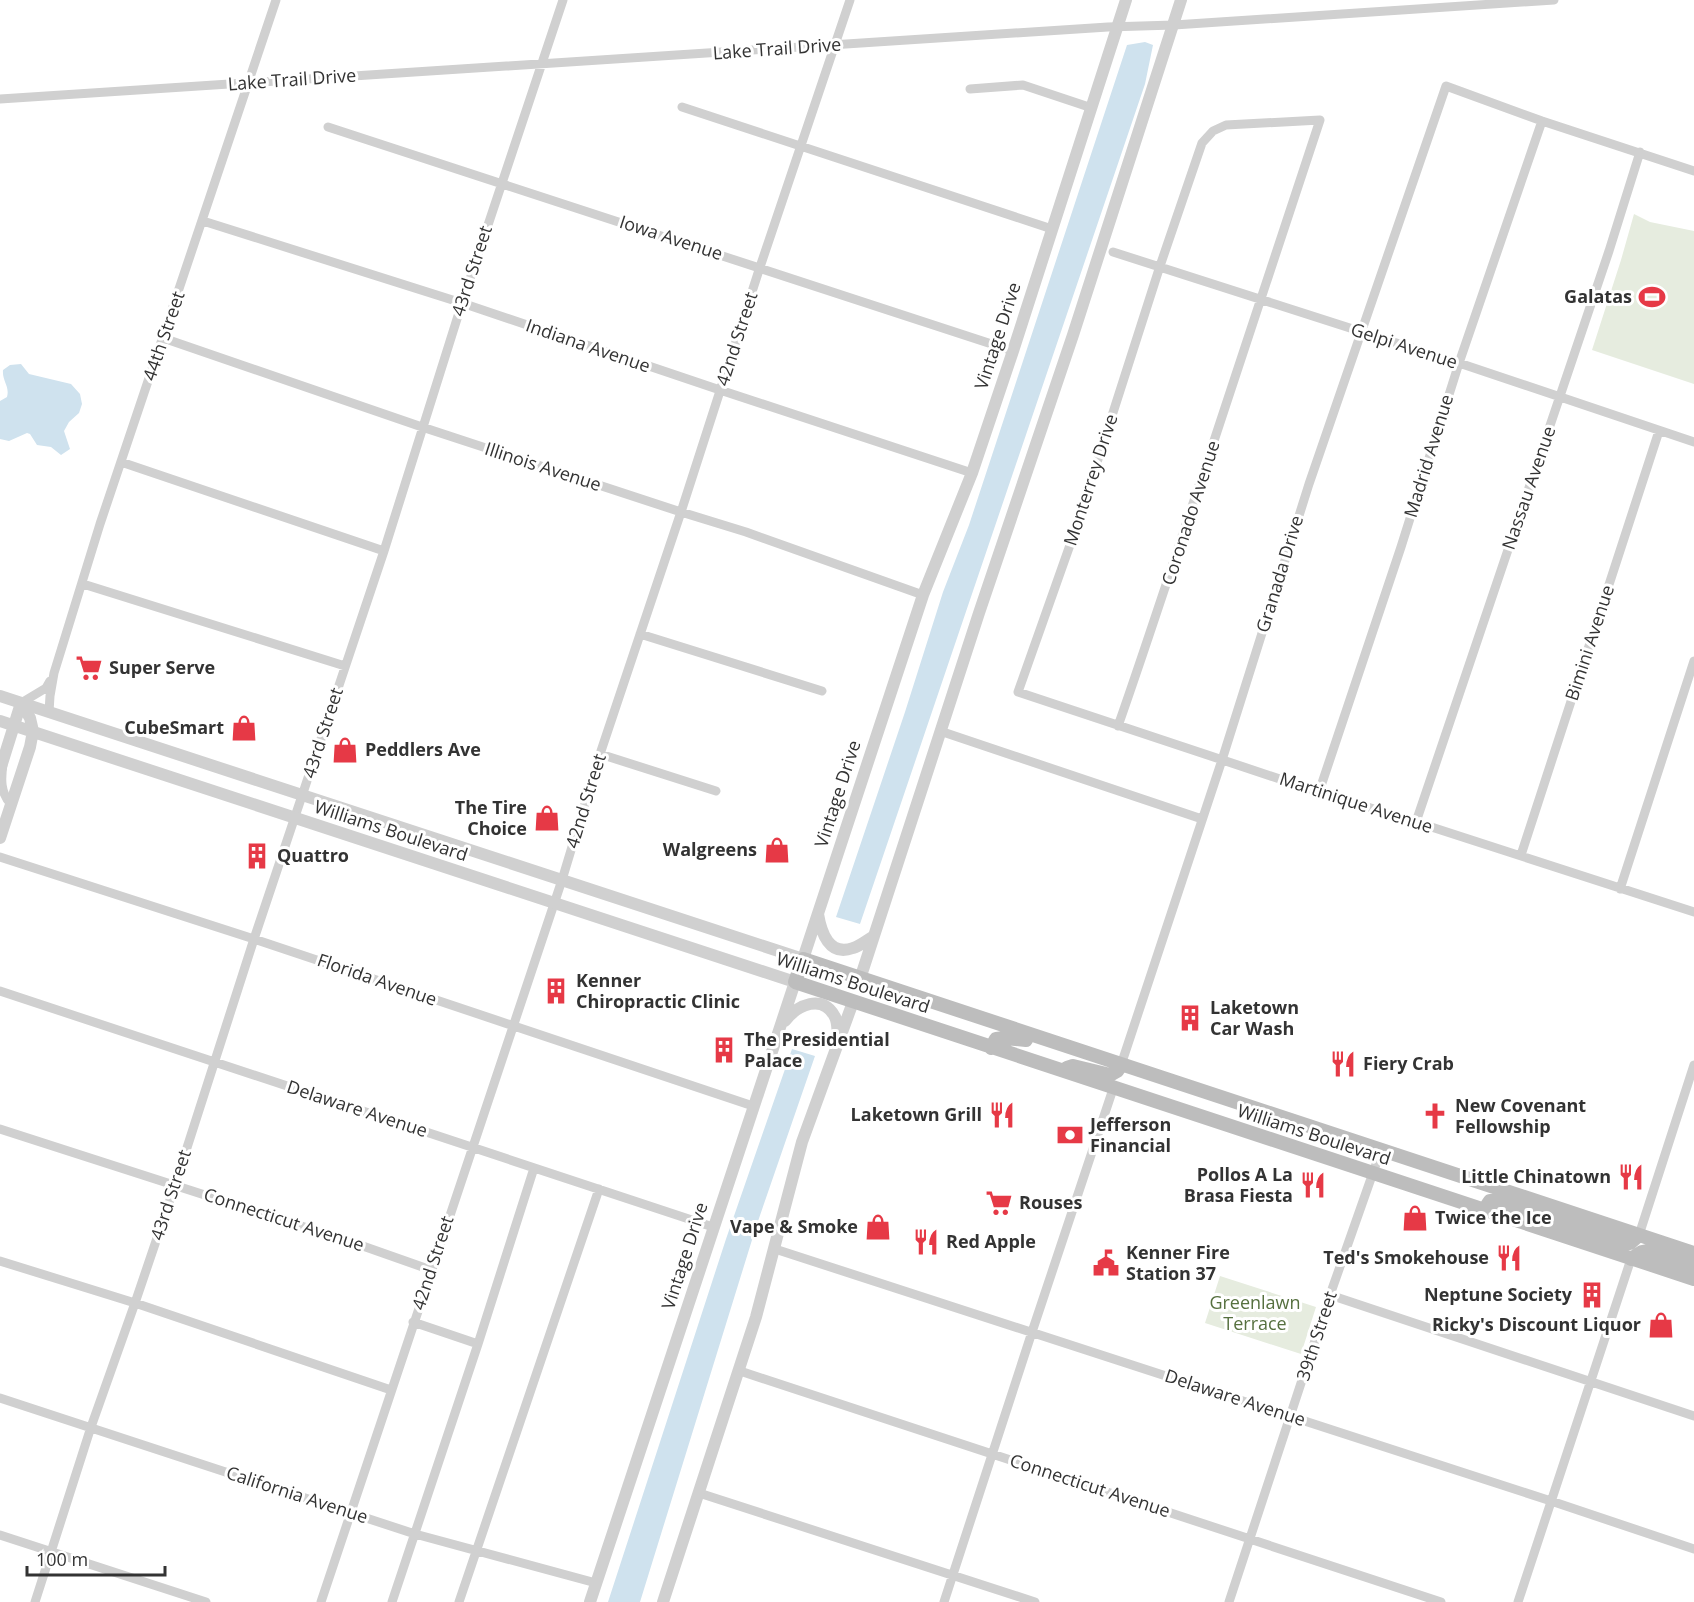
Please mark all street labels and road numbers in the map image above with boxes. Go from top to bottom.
street label: Lake Trail Drive [712,32,842,64]
street label: Lake Trail Drive [227,63,357,95]
street label: Iowa Avenue [617,209,726,265]
street label: 43rd Street [445,222,497,319]
street label: Vintage Drive [968,279,1026,392]
street label: 44th Street [137,288,190,384]
street label: 42nd Street [710,289,763,389]
street label: Indiana Avenue [523,313,654,378]
street label: Gelpi Avenue [1348,317,1461,374]
street label: Madrid Avenue [1398,391,1458,520]
street label: Monterrey Drive [1057,411,1123,549]
street label: Nassau Avenue [1496,423,1560,553]
street label: Illinois Avenue [482,436,605,496]
street label: Coronado Avenue [1155,437,1225,588]
street label: Granada Drive [1250,512,1308,635]
street label: Bimini Avenue [1559,582,1619,704]
street label: 43rd Street [296,684,348,781]
street label: Vintage Drive [808,737,866,850]
street label: 42nd Street [559,751,611,851]
street label: Martinique Avenue [1277,766,1436,838]
street label: Williams Boulevard [311,794,471,866]
street label: Williams Boulevard [773,946,933,1018]
street label: Florida Avenue [314,947,440,1011]
street label: Delaware Avenue [284,1074,431,1142]
street label: Williams Boulevard [1234,1098,1394,1170]
street label: 43rd Street [144,1146,196,1243]
street label: Connecticut Avenue [201,1182,368,1256]
street label: Vintage Drive [655,1199,713,1312]
street label: 42nd Street [406,1213,459,1313]
street label: 39th Street [1290,1288,1342,1384]
street label: Delaware Avenue [1162,1363,1309,1431]
street label: Connecticut Avenue [1007,1448,1174,1522]
street label: California Avenue [223,1460,371,1528]

